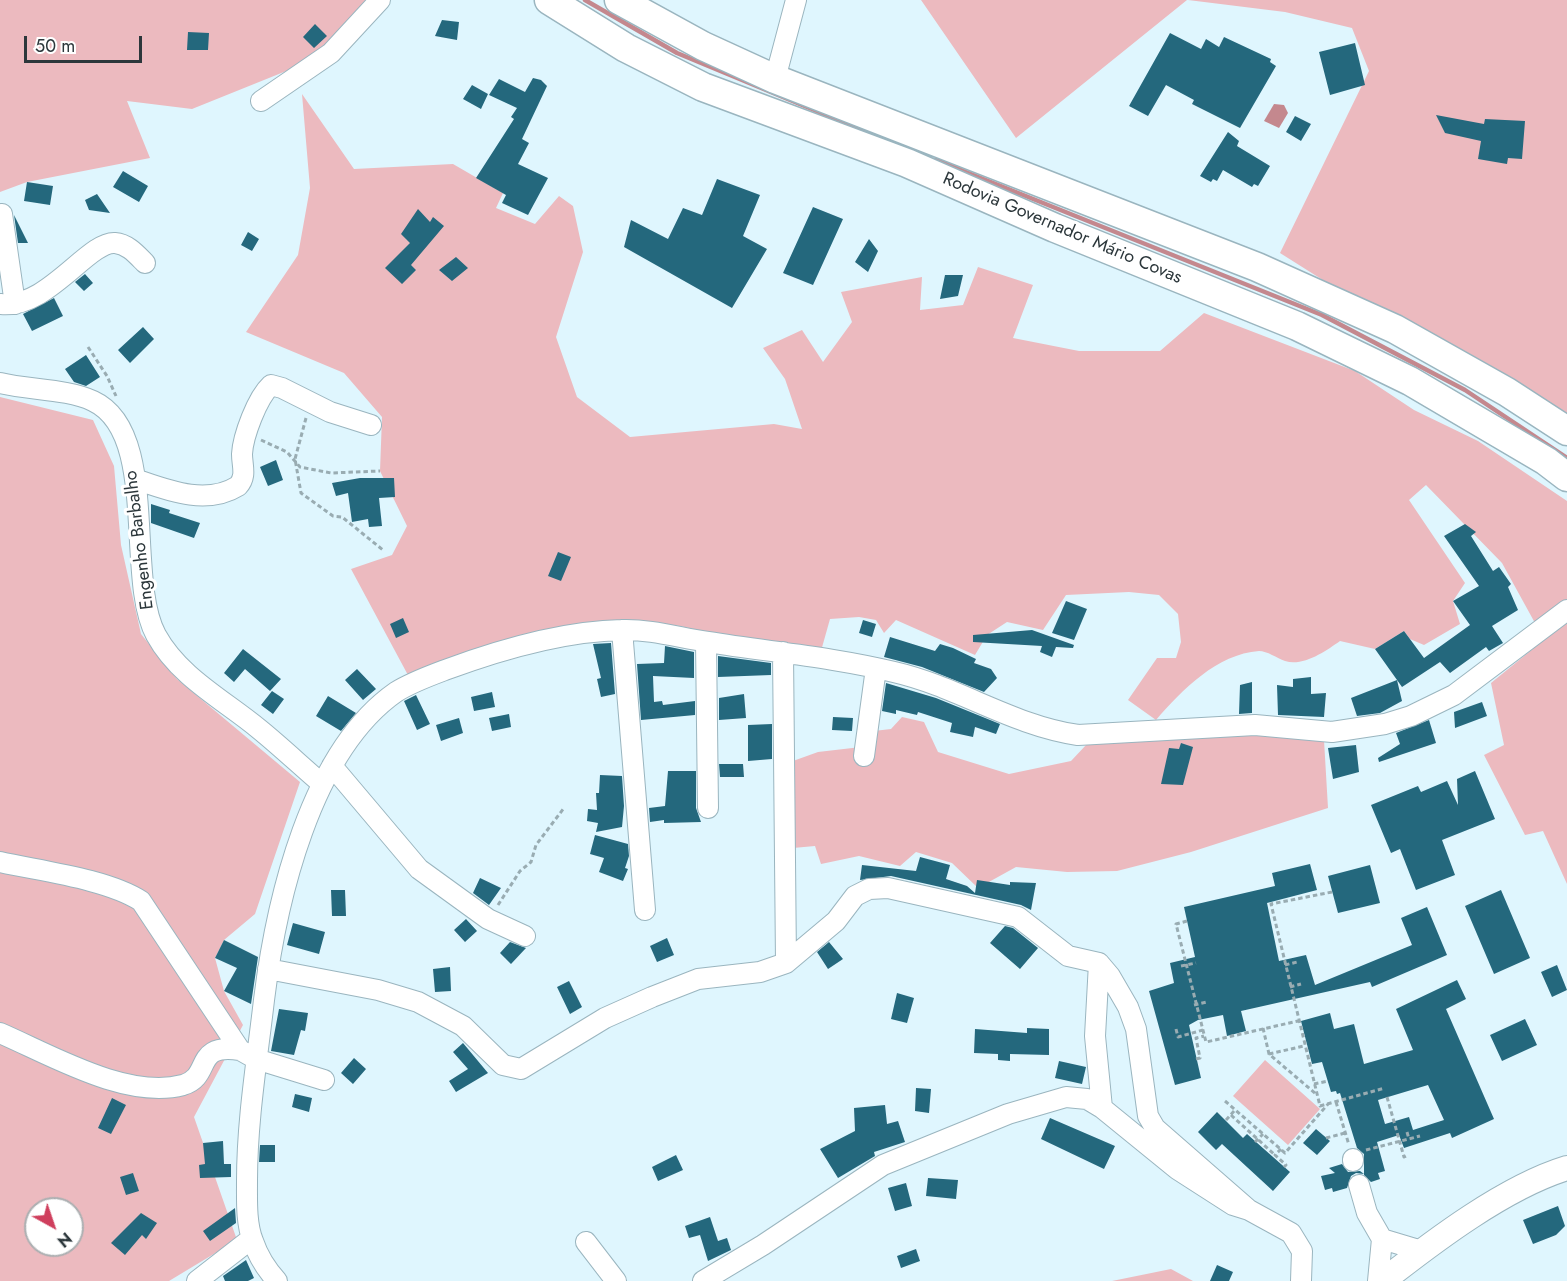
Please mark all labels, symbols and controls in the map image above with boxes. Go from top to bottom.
scale bar [27,24,146,62]
text: 50 m [35,33,75,59]
street label: Rodovia Governador Mário Covas [939,169,1185,289]
street label: Engenho Barbalho [121,469,159,611]
north arrow [24,1197,84,1257]
text: N [52,1227,77,1253]

